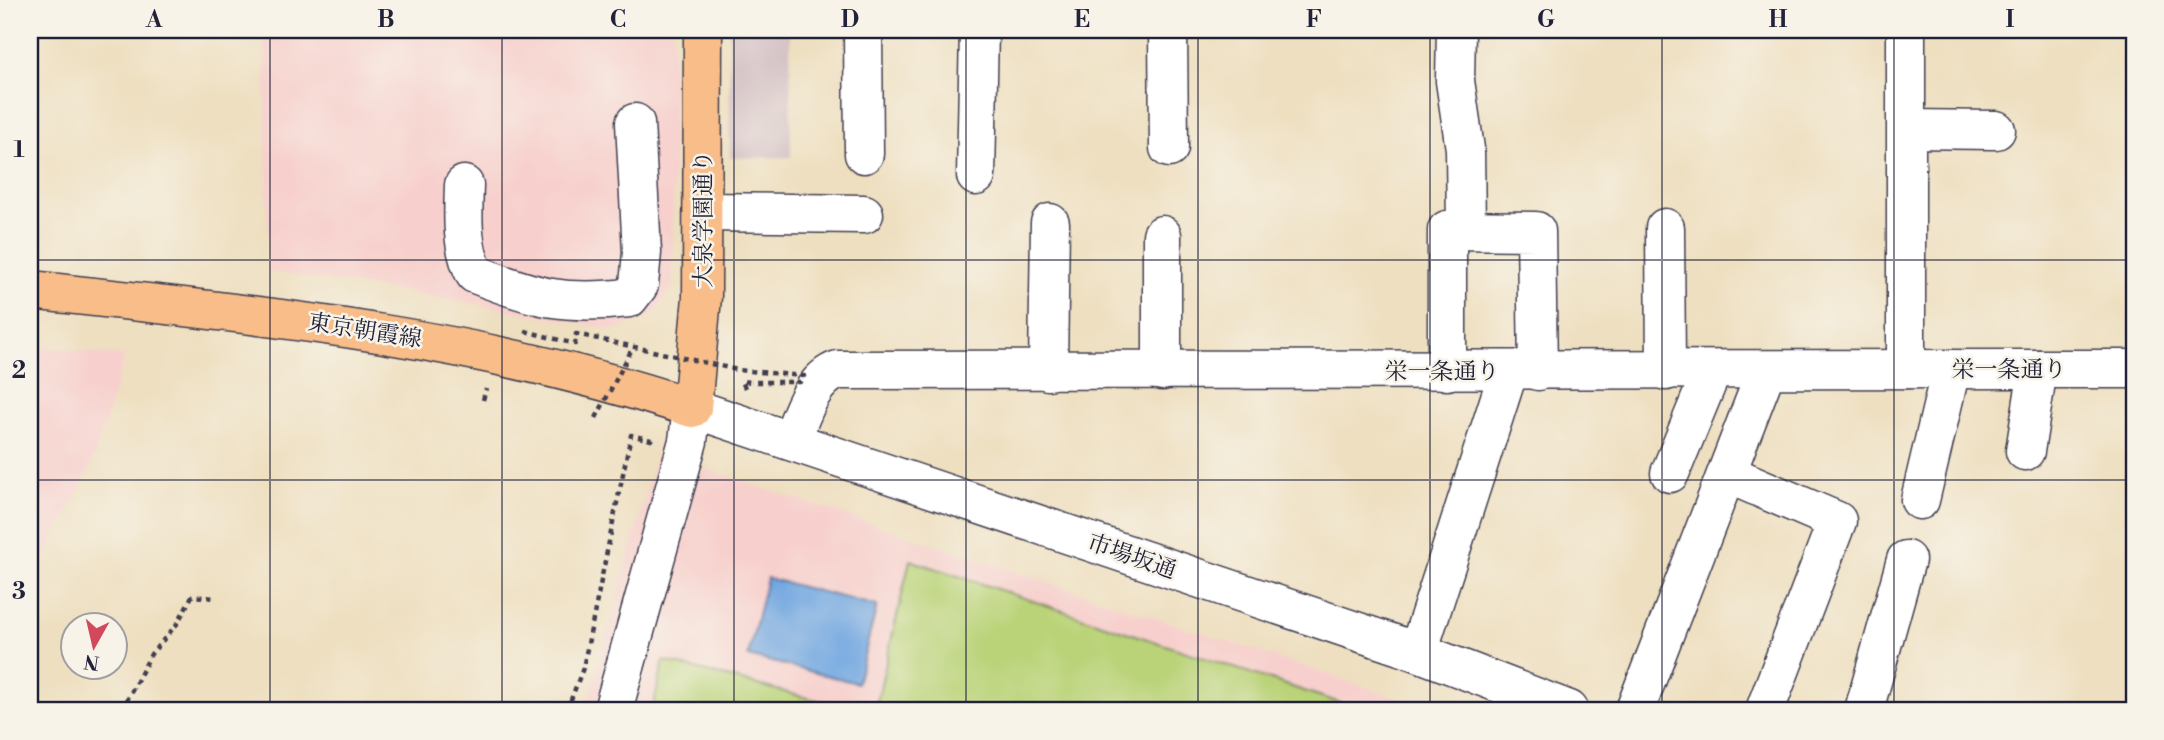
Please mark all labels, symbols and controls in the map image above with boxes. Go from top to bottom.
text: A [145,6,163,34]
text: B [377,6,395,34]
text: C [610,6,626,34]
text: D [841,6,859,34]
text: E [1074,6,1090,34]
text: F [1306,6,1322,34]
text: G [1537,6,1555,34]
text: H [1769,6,1788,34]
text: I [2006,6,2015,34]
text: 1 [13,136,25,164]
street label: 大泉学園通り [690,150,718,288]
street label: 東京朝霞線 [306,308,424,354]
street label: 栄一条通り [1952,356,2067,384]
text: 2 [12,357,26,385]
street label: 栄一条通り [1385,358,1500,386]
street label: 市場坂通 [1084,529,1180,585]
text: 3 [12,578,26,606]
north arrow [60,610,130,680]
text: N [83,649,101,675]

